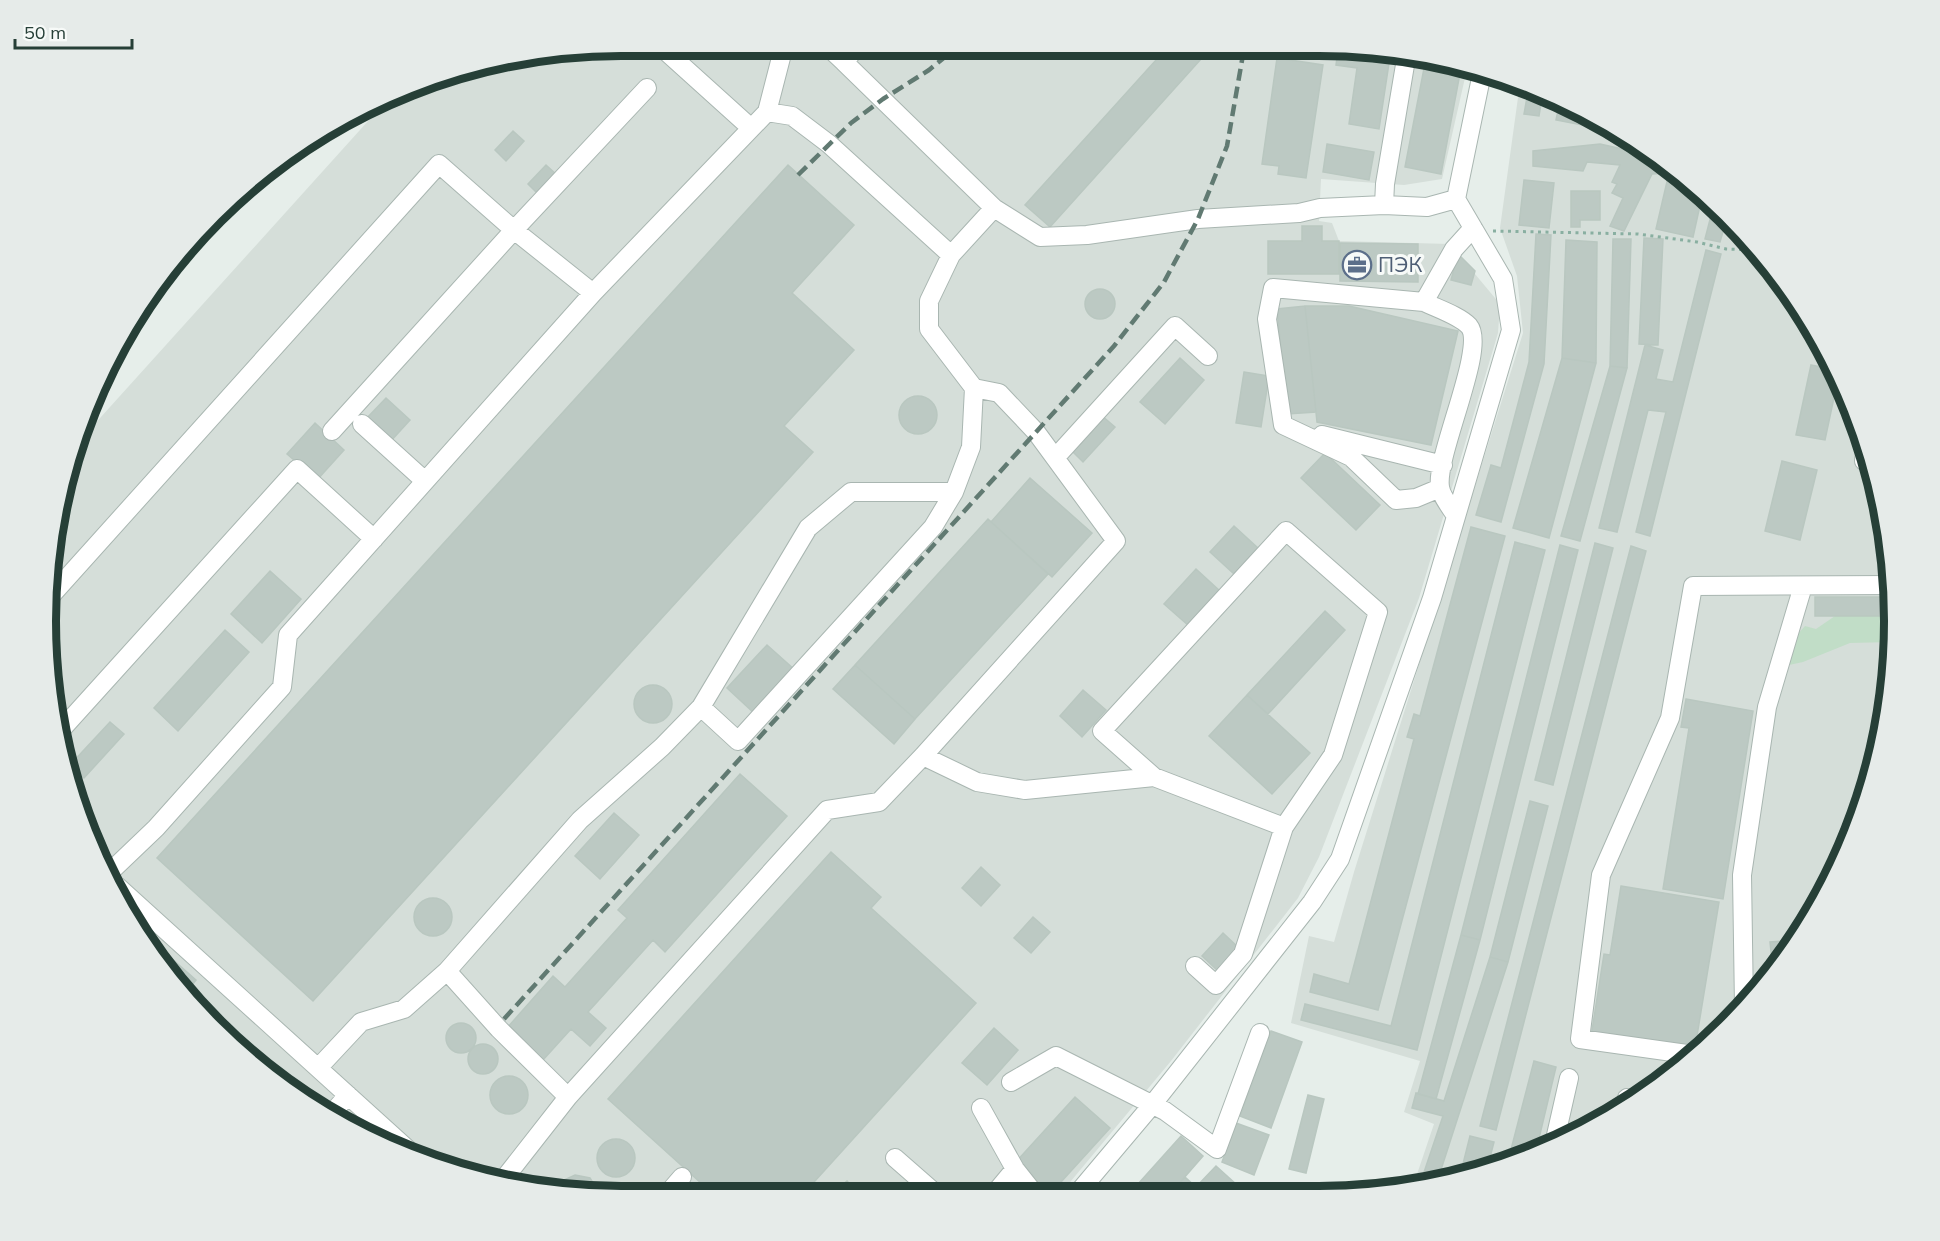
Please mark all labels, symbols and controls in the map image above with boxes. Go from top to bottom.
scale bar [15,12,132,50]
text: 50 m [24,21,66,44]
office icon: ПЭК [1341,249,1373,281]
place label: ПЭК [1378,251,1423,277]

